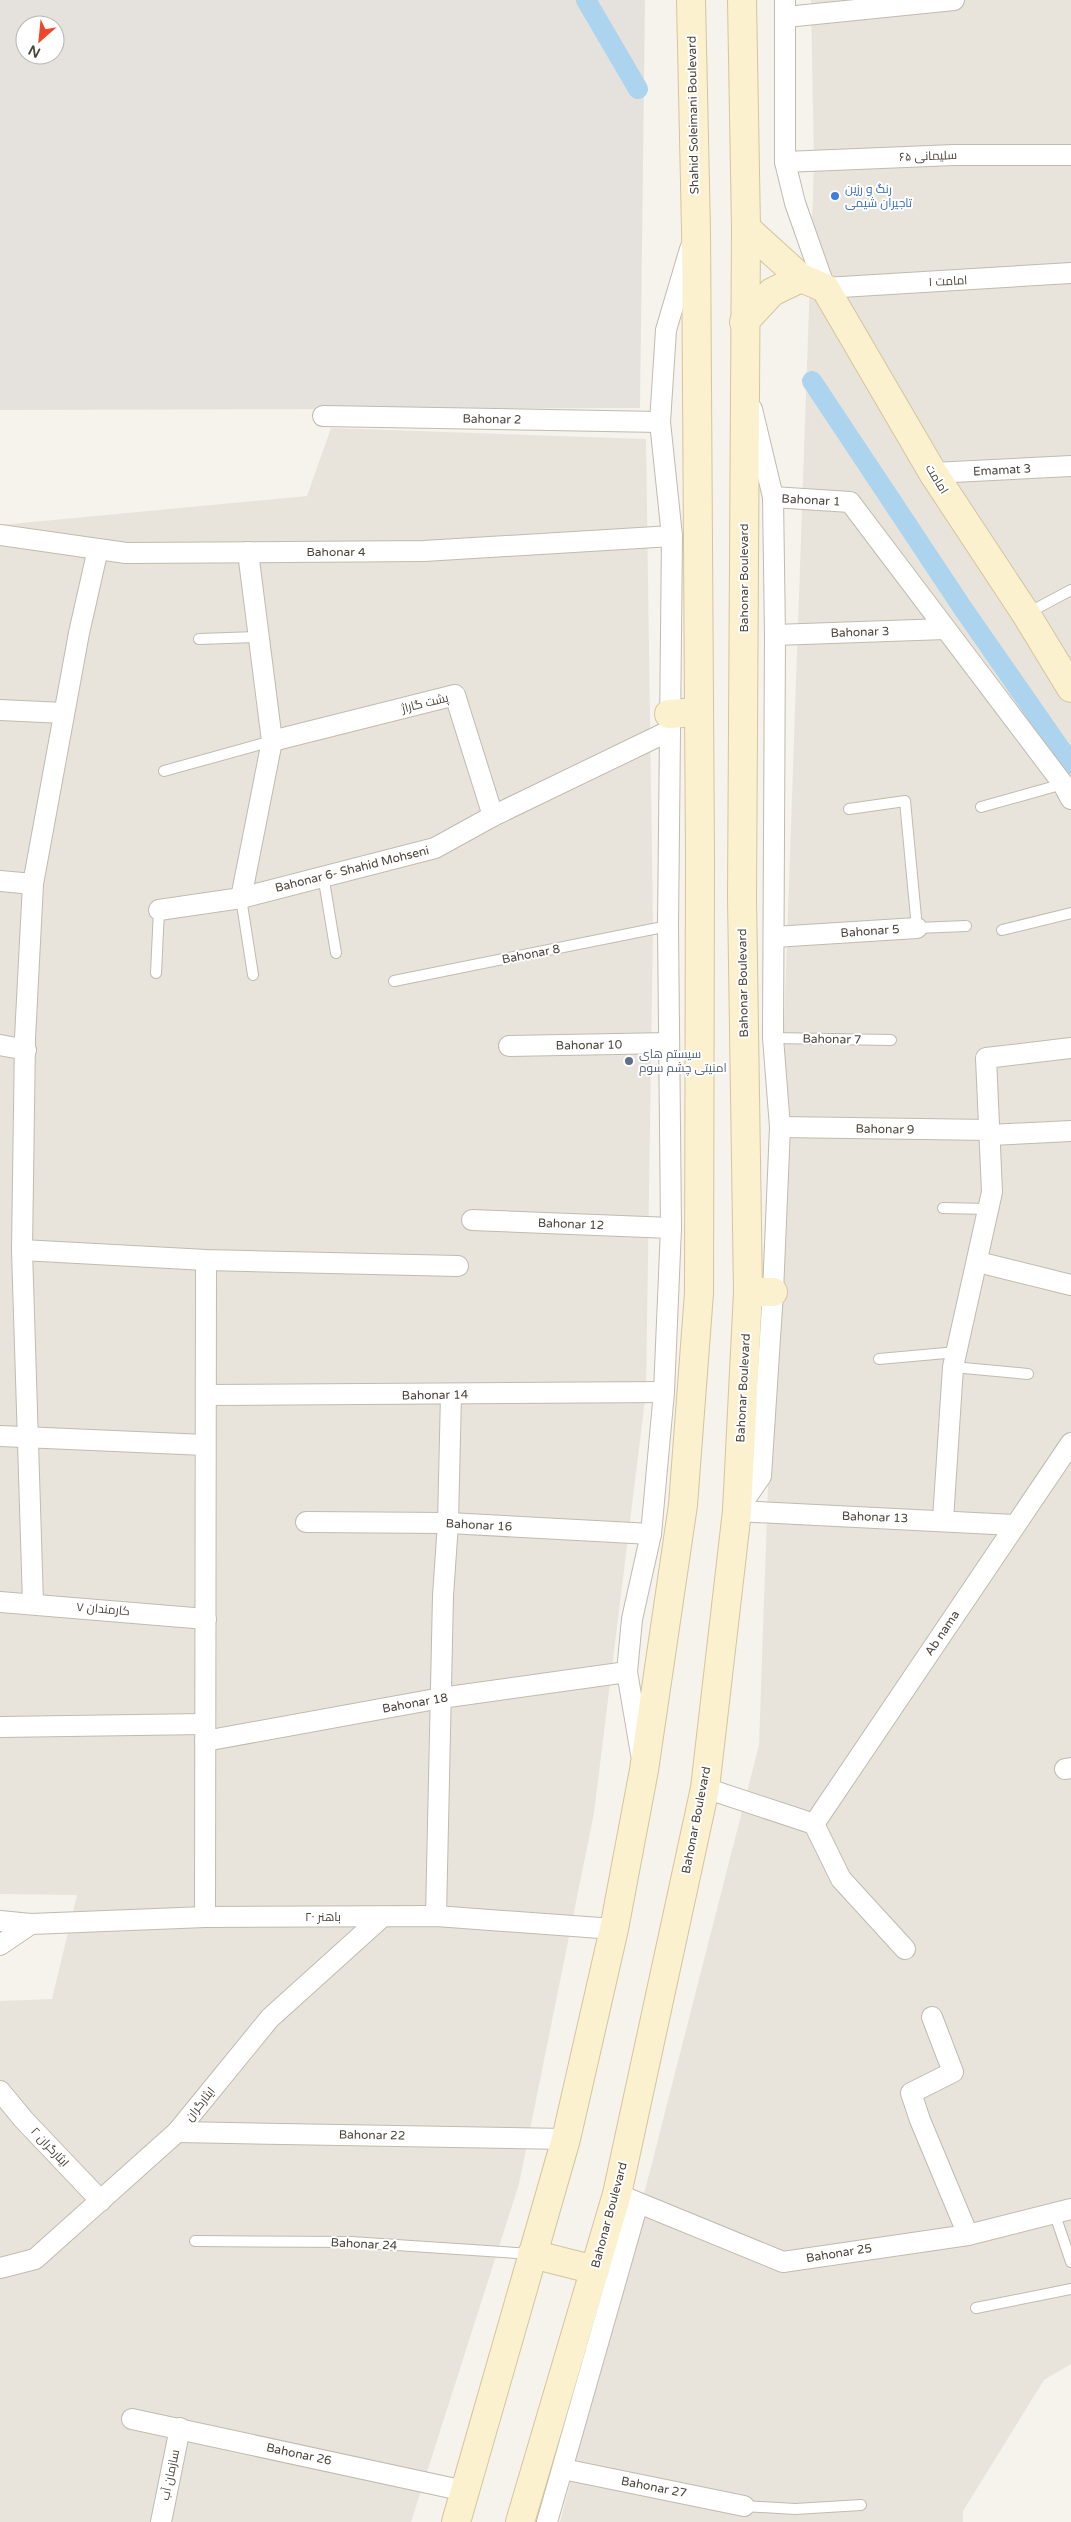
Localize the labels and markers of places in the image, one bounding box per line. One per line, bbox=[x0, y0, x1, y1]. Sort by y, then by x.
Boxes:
place label: رنگ و رزین تاجیران شیمی bbox=[845, 182, 913, 210]
marker: رنگ و رزین تاجیران شیمی bbox=[829, 190, 841, 202]
place label: سیستم های امنیتی چشم سوم bbox=[639, 1047, 727, 1077]
marker: سیستم های امنیتی چشم سوم bbox=[623, 1055, 635, 1067]

